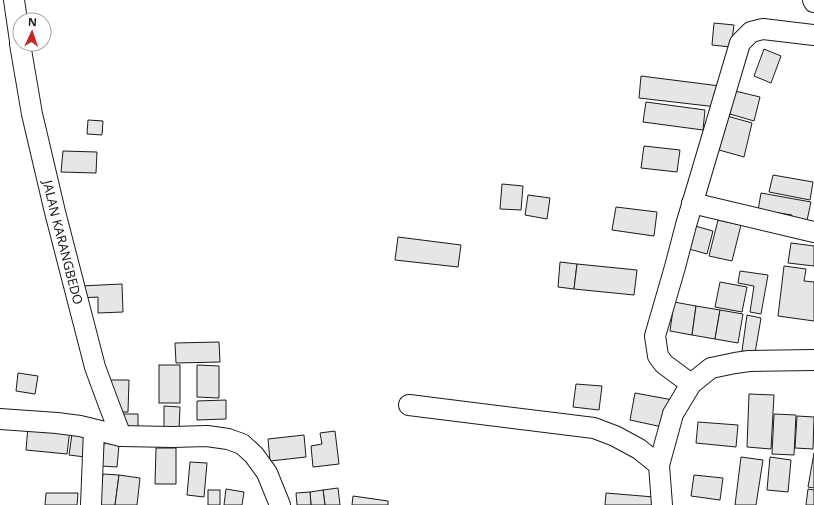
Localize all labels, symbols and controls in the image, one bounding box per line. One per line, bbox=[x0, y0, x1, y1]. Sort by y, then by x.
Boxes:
north arrow bbox=[12, 12, 52, 52]
text: N bbox=[28, 14, 37, 29]
street label: JALAN KARANGBEDO bbox=[38, 176, 88, 306]

